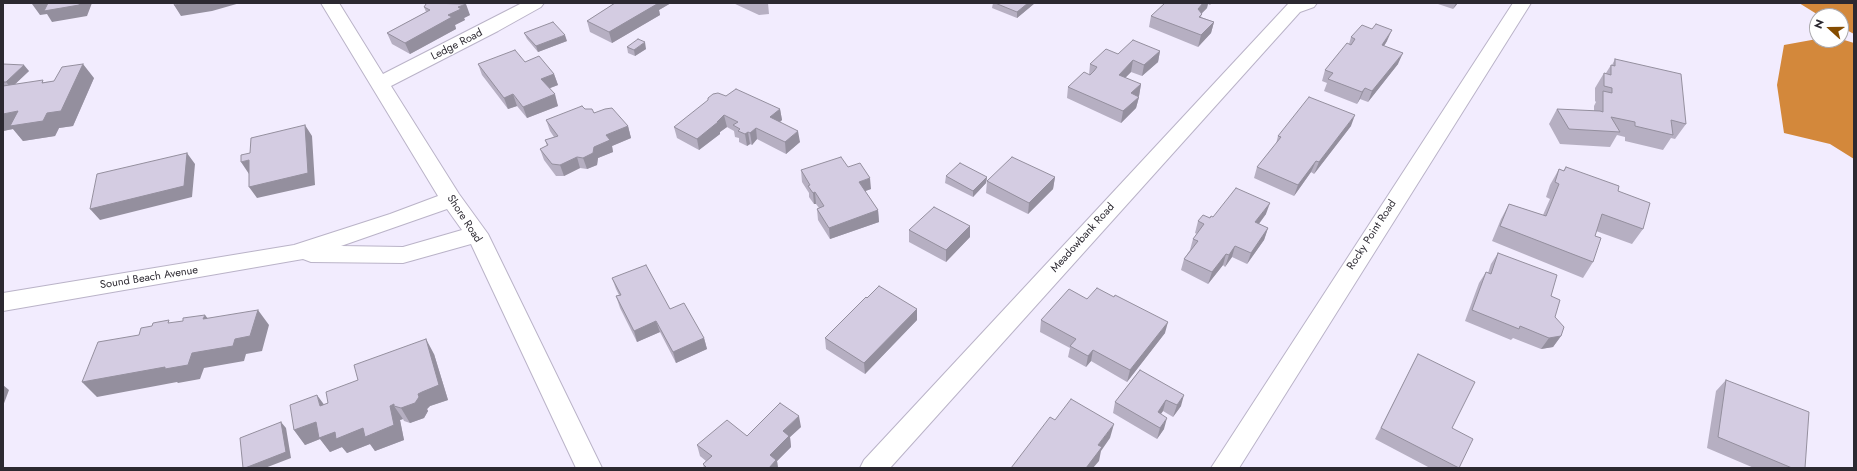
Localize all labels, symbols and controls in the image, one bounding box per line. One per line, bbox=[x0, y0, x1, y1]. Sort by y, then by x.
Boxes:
north arrow bbox=[1809, 8, 1849, 48]
text: N bbox=[1810, 17, 1828, 31]
street label: Ledge Road bbox=[429, 26, 485, 64]
street label: Shore Road bbox=[444, 193, 484, 245]
street label: Rocky Point Road bbox=[1345, 198, 1399, 272]
street label: Meadowbank Road bbox=[1048, 201, 1118, 275]
street label: Sound Beach Avenue bbox=[99, 264, 199, 292]

